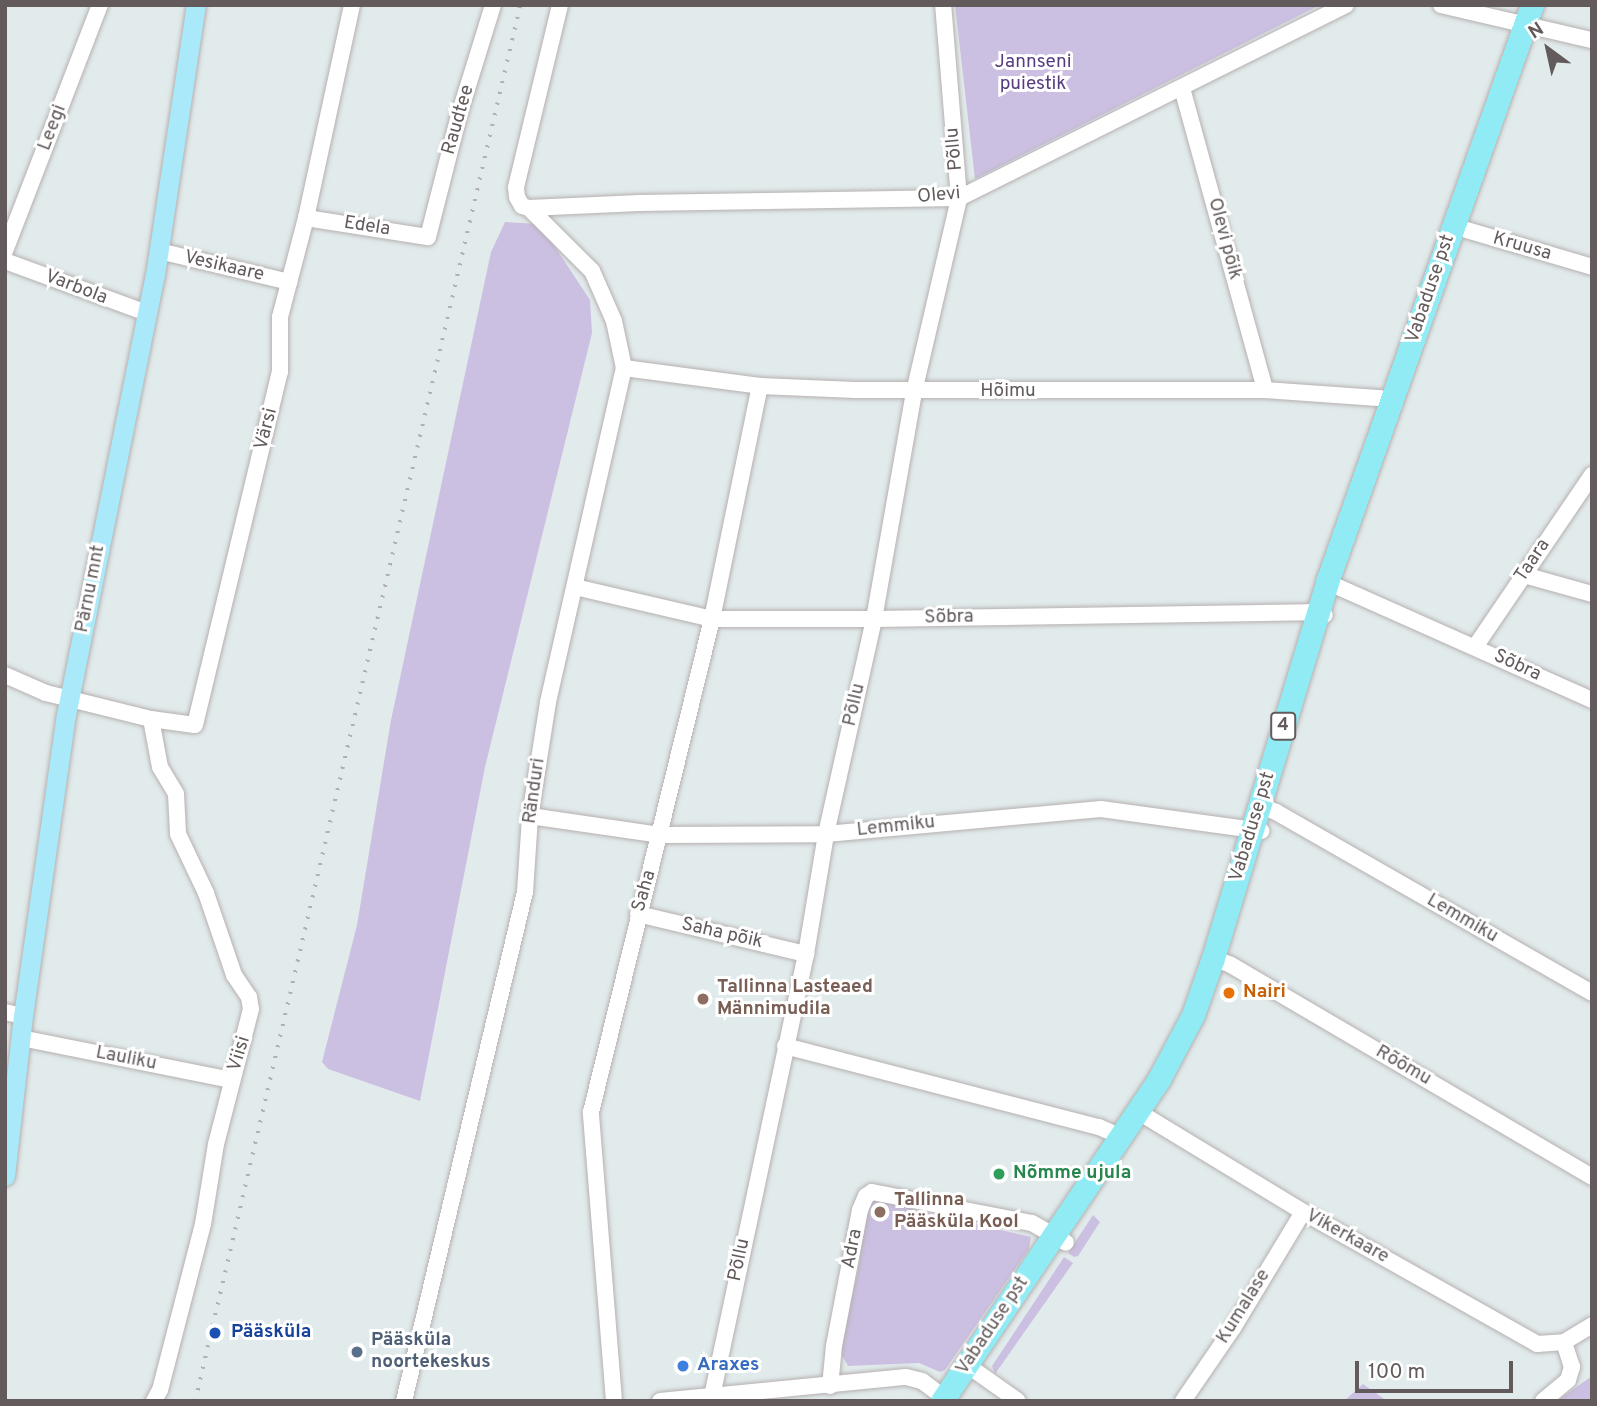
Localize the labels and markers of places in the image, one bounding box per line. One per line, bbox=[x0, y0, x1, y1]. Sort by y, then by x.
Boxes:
place label: Tallinna Lasteaed Männimudila bbox=[717, 977, 873, 1021]
place label: Nairi bbox=[1243, 982, 1286, 1004]
marker: Nairi bbox=[1221, 985, 1237, 1001]
marker: Tallinna Lasteaed Männimudila bbox=[695, 991, 711, 1007]
place label: Nõmme ujula bbox=[1013, 1163, 1131, 1185]
marker: Nõmme ujula bbox=[991, 1166, 1007, 1182]
place label: Tallinna Pääsküla Kool bbox=[894, 1190, 1019, 1234]
marker: Tallinna Pääsküla Kool bbox=[872, 1204, 888, 1220]
place label: Pääsküla bbox=[231, 1322, 311, 1344]
marker: Pääsküla bbox=[205, 1323, 225, 1343]
place label: Pääsküla noortekeskus bbox=[371, 1330, 491, 1374]
marker: Pääsküla noortekeskus bbox=[349, 1344, 365, 1360]
place label: Araxes bbox=[697, 1355, 759, 1377]
marker: Araxes bbox=[675, 1358, 691, 1374]

